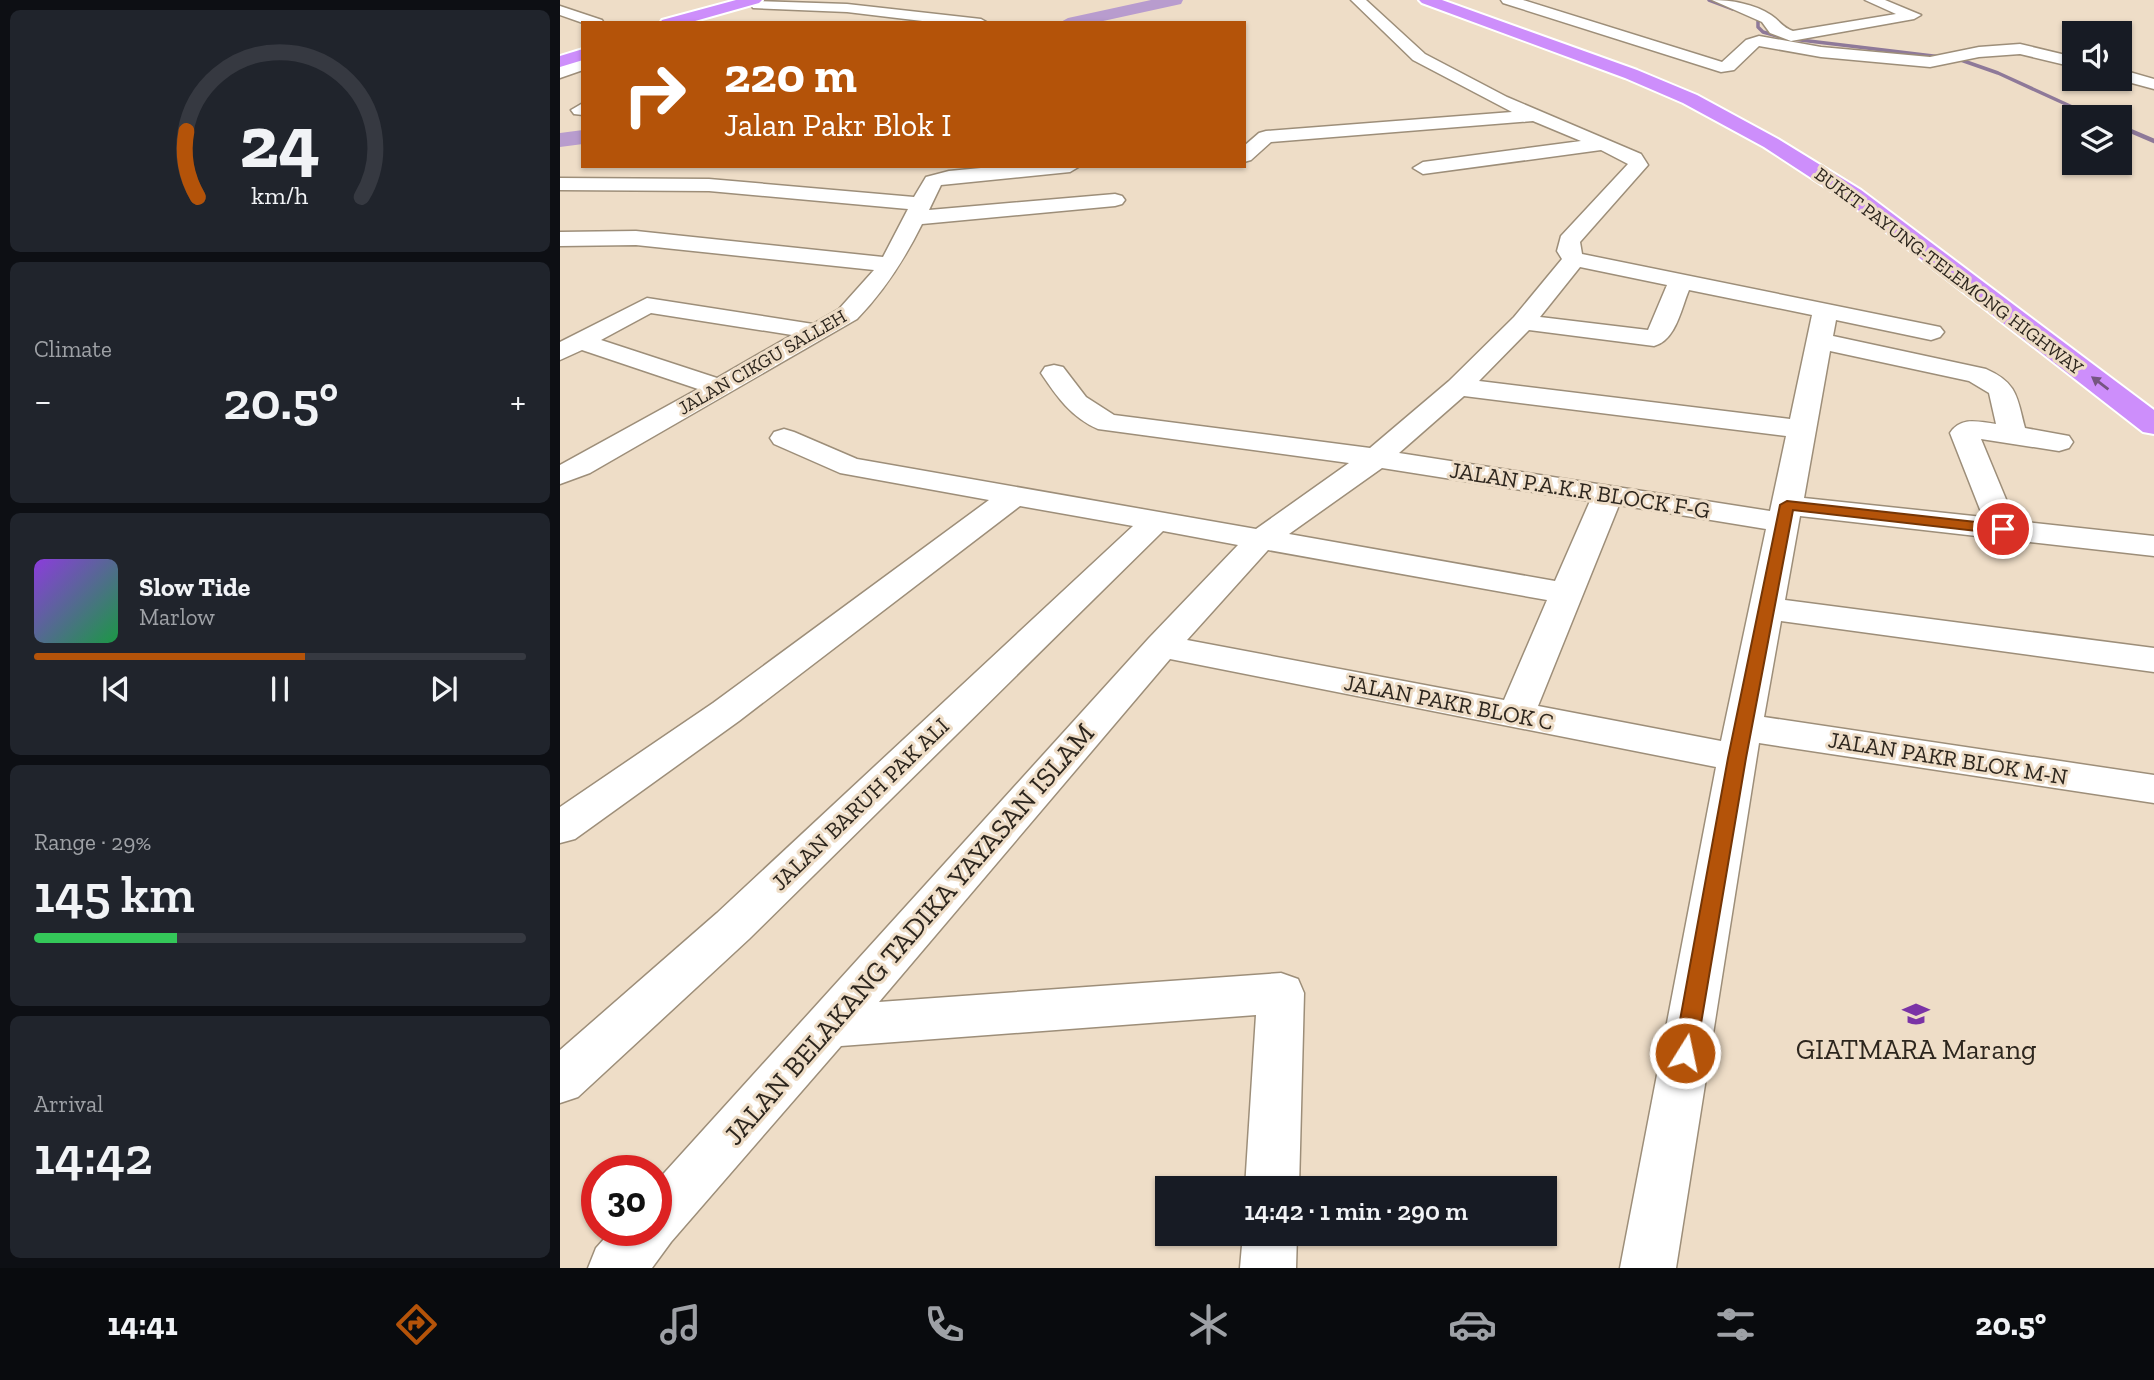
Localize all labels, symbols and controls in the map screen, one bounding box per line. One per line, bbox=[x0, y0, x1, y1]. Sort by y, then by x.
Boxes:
map controls bbox=[2062, 21, 2132, 175]
button: sound bbox=[2062, 21, 2132, 91]
text: 220 m bbox=[724, 46, 857, 105]
icon: right bbox=[609, 49, 700, 140]
text: 24 bbox=[240, 98, 320, 186]
button: layers bbox=[2062, 105, 2132, 175]
text: Jalan Pakr Blok I bbox=[724, 106, 952, 144]
street label: BUKIT PAYUNG-TELEMONG HIGHWAY bbox=[1810, 162, 2088, 380]
text: km/h bbox=[251, 180, 309, 210]
street label: JALAN CIKGU SALLEH bbox=[674, 304, 850, 420]
text: Climate bbox=[34, 335, 112, 363]
text: 20.5° bbox=[223, 370, 339, 432]
one-way arrow bbox=[2091, 376, 2109, 391]
text: − bbox=[34, 378, 52, 424]
text: + bbox=[510, 378, 526, 424]
street label: JALAN P.A.K.R BLOCK F-G bbox=[1448, 456, 1712, 524]
pin bbox=[1973, 499, 2033, 559]
icon: arrive bbox=[1984, 510, 2022, 548]
text: Slow Tide bbox=[139, 571, 250, 603]
text: Marlow bbox=[139, 603, 215, 631]
street label: JALAN PAKR BLOK C bbox=[1342, 668, 1556, 736]
icon: previous bbox=[97, 670, 135, 708]
icon: pause bbox=[261, 670, 299, 708]
icon: next bbox=[425, 670, 463, 708]
street label: JALAN BARUH PAK ALI bbox=[765, 712, 955, 896]
street label: JALAN BELAKANG TADIKA YAYASAN ISLAM bbox=[717, 717, 1101, 1151]
street label: JALAN PAKR BLOK M-N bbox=[1826, 725, 2070, 791]
text: Range · 29% bbox=[34, 828, 151, 856]
text: 145 km bbox=[34, 863, 194, 925]
school or university icon: GIATMARA Marang bbox=[1901, 999, 1931, 1029]
position arrow bbox=[1648, 1016, 1722, 1090]
place label: GIATMARA Marang bbox=[1796, 1033, 2036, 1066]
text: Arrival bbox=[34, 1090, 103, 1118]
text: 14:42 bbox=[34, 1125, 153, 1187]
speed limit sign: 30 bbox=[581, 1155, 672, 1246]
text: 14:42 · 1 min · 290 m bbox=[1244, 1195, 1468, 1227]
icon: directions bbox=[392, 1300, 441, 1349]
icon: music bbox=[656, 1300, 705, 1349]
icon: phone bbox=[920, 1300, 969, 1349]
icon: climate bbox=[1184, 1300, 1233, 1349]
icon: car bbox=[1448, 1300, 1497, 1349]
icon: filters bbox=[1711, 1300, 1760, 1349]
text: 14:41 bbox=[107, 1305, 178, 1343]
text: 20.5° bbox=[1975, 1305, 2046, 1343]

